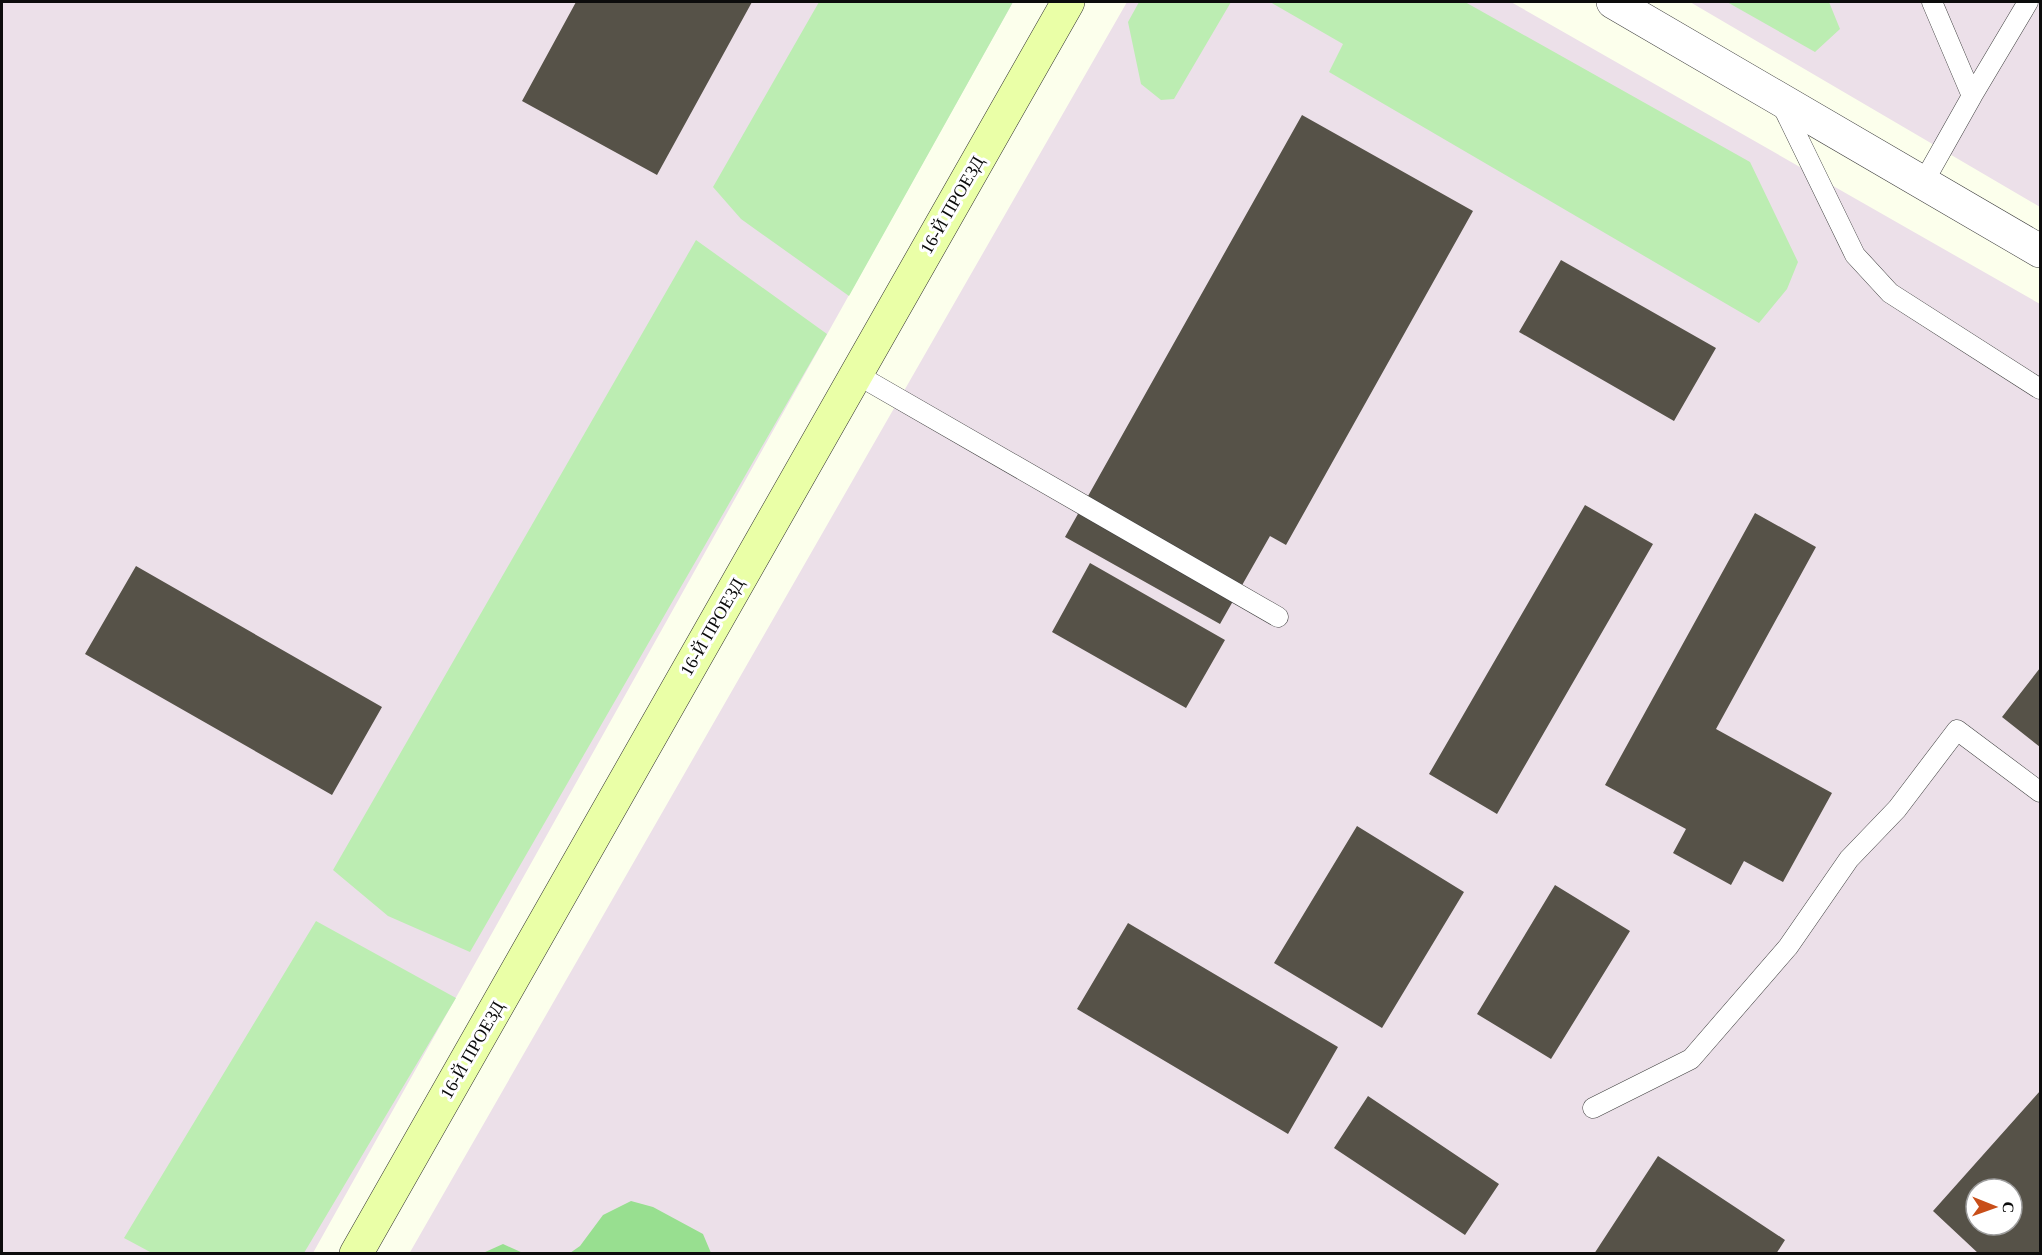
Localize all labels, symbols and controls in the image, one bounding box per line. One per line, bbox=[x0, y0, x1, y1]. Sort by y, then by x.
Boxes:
street label: 16-Й ПРОЕЗД bbox=[916, 153, 988, 257]
street label: 16-Й ПРОЕЗД bbox=[676, 575, 748, 679]
street label: 16-Й ПРОЕЗД bbox=[436, 998, 508, 1102]
north arrow bbox=[1964, 1177, 2024, 1237]
text: С bbox=[2000, 1201, 2017, 1213]

